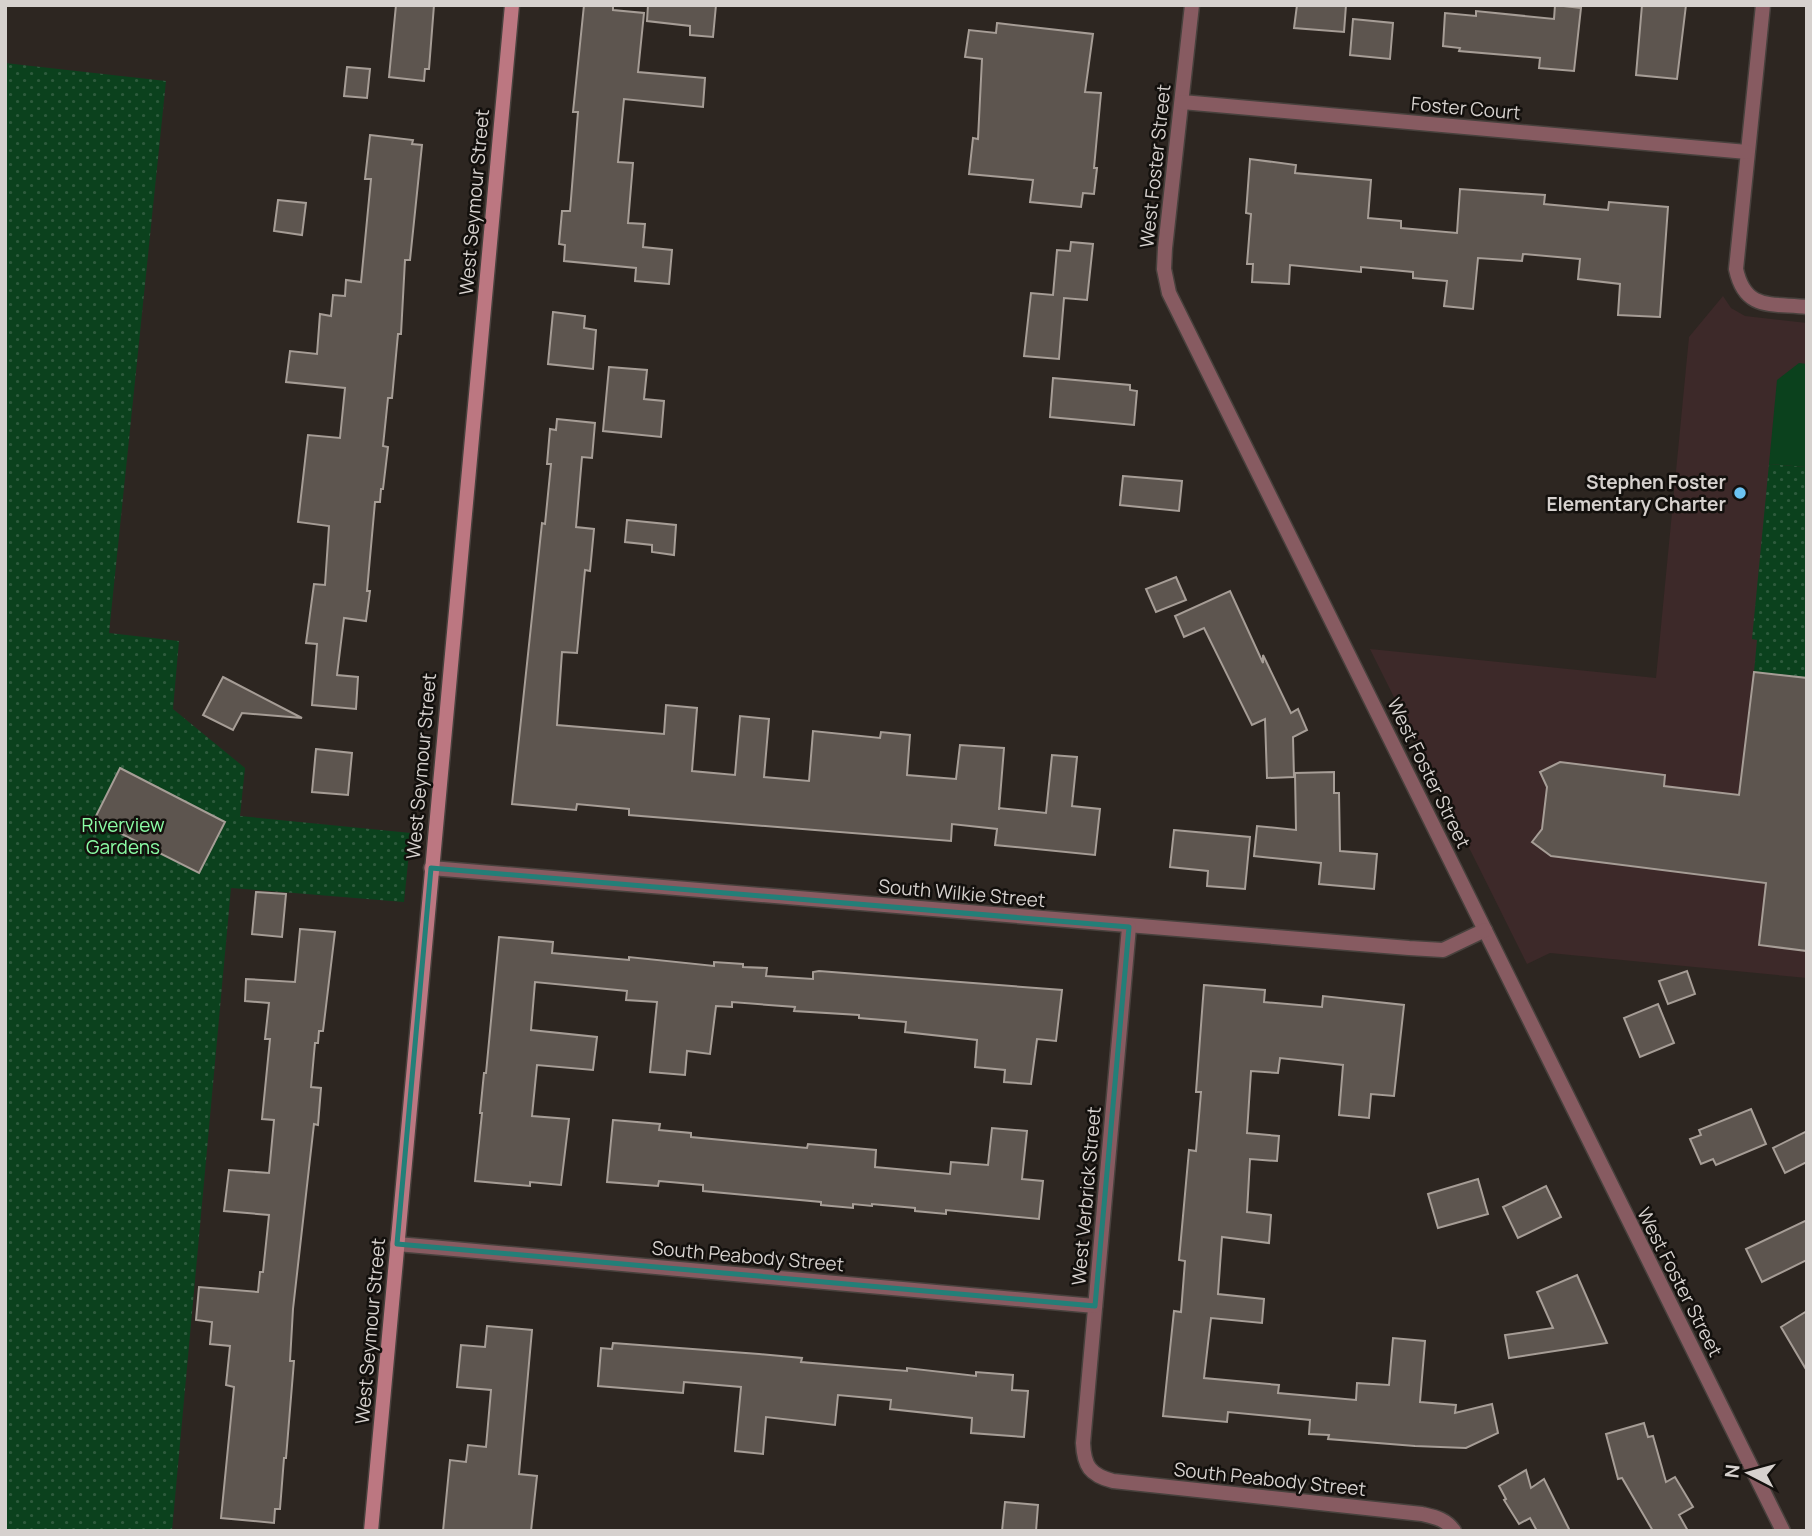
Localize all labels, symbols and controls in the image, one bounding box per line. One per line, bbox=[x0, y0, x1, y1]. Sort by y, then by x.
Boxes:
street label: West Foster Street bbox=[1133, 83, 1177, 249]
street label: Foster Court bbox=[1410, 90, 1522, 126]
street label: West Seymour Street bbox=[453, 108, 495, 296]
place label: Stephen Foster Elementary Charter bbox=[1546, 469, 1726, 517]
marker: Stephen Foster Elementary Charter bbox=[1732, 485, 1748, 501]
street label: West Seymour Street bbox=[400, 672, 442, 860]
street label: West Foster Street bbox=[1381, 693, 1477, 853]
park label: Riverview Gardens bbox=[81, 812, 165, 860]
street label: South Wilkie Street bbox=[877, 873, 1047, 913]
street label: West Verbrick Street bbox=[1065, 1105, 1107, 1287]
street label: West Foster Street bbox=[1631, 1203, 1729, 1361]
street label: South Peabody Street bbox=[651, 1235, 845, 1277]
street label: West Seymour Street bbox=[349, 1237, 391, 1425]
north arrow bbox=[1714, 1438, 1784, 1508]
street label: South Peabody Street bbox=[1173, 1456, 1367, 1502]
text: N bbox=[1718, 1463, 1746, 1479]

